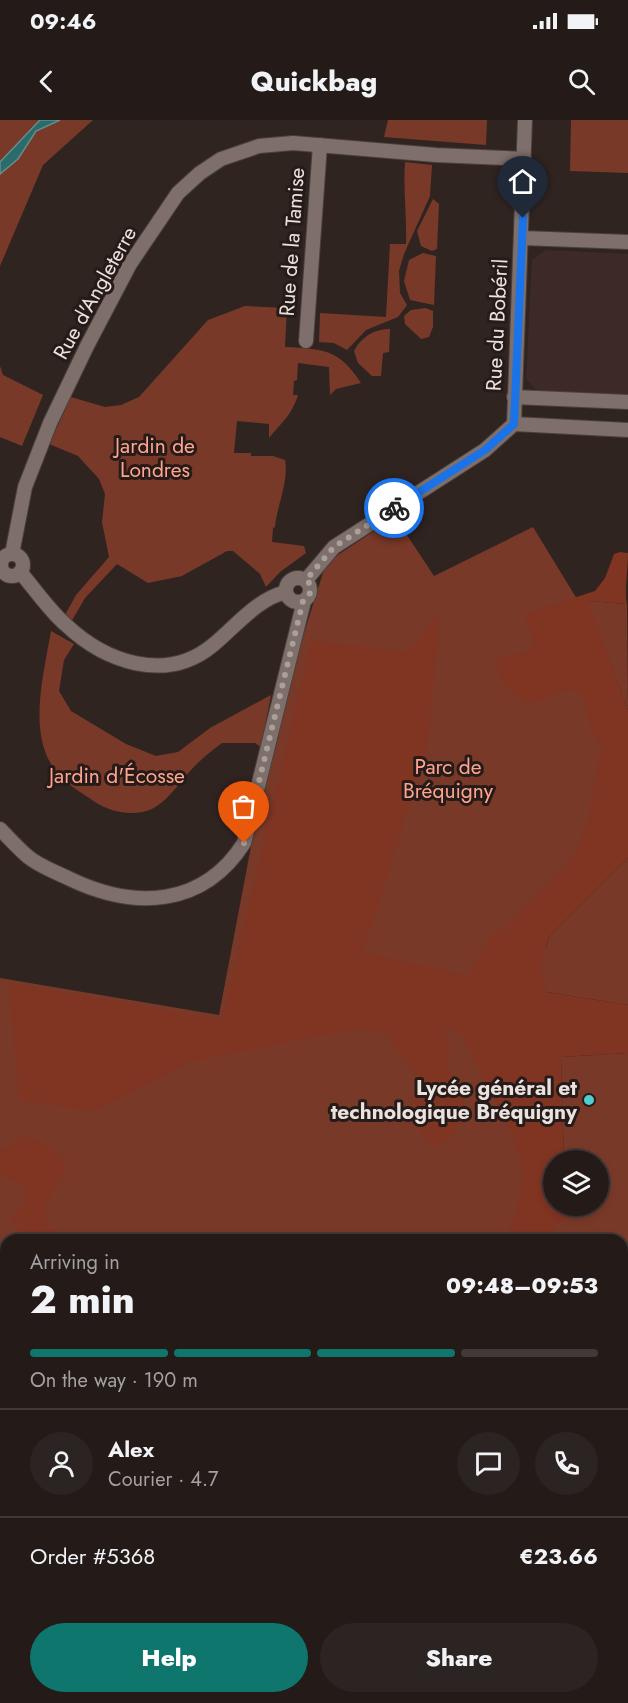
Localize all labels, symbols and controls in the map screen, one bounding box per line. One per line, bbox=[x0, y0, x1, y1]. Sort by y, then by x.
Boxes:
text: 09:46 bbox=[30, 5, 96, 37]
text: Quickbag bbox=[251, 62, 377, 101]
icon: back bbox=[30, 65, 63, 98]
icon: search bbox=[565, 65, 598, 98]
pin bbox=[497, 156, 548, 218]
icon: home bbox=[506, 165, 539, 198]
street label: Rue de la Tamise bbox=[272, 166, 312, 317]
street label: Rue d'Angleterre bbox=[46, 221, 144, 365]
street label: Rue du Bobéril bbox=[479, 258, 515, 392]
park label: Jardin de Londres bbox=[112, 431, 195, 485]
courier bbox=[364, 478, 424, 538]
icon: bike bbox=[378, 492, 411, 525]
park label: Parc de Bréquigny bbox=[403, 752, 494, 806]
park label: Jardin d'Écosse bbox=[46, 761, 185, 791]
pin bbox=[218, 781, 269, 843]
icon: bag bbox=[227, 790, 260, 823]
place label: Lycée général et technologique Bréquigny bbox=[331, 1073, 578, 1127]
marker: Lycée général et technologique Bréquigny bbox=[582, 1093, 596, 1107]
map controls bbox=[543, 1150, 609, 1216]
button: layers bbox=[543, 1150, 609, 1216]
text: Arriving in bbox=[30, 1248, 120, 1277]
text: 09:48–09:53 bbox=[446, 1269, 598, 1301]
text: 2 min bbox=[30, 1271, 135, 1328]
text: On the way · 190 m bbox=[30, 1366, 198, 1395]
button: person bbox=[30, 1432, 93, 1495]
button: chat bbox=[457, 1432, 520, 1495]
button: phone bbox=[535, 1432, 598, 1495]
text: Alex bbox=[108, 1433, 154, 1465]
text: Courier · 4.7 bbox=[108, 1465, 219, 1494]
text: Order #5368 bbox=[30, 1540, 155, 1572]
text: €23.66 bbox=[519, 1540, 598, 1572]
button: Help bbox=[30, 1623, 308, 1692]
button: Share bbox=[320, 1623, 598, 1692]

